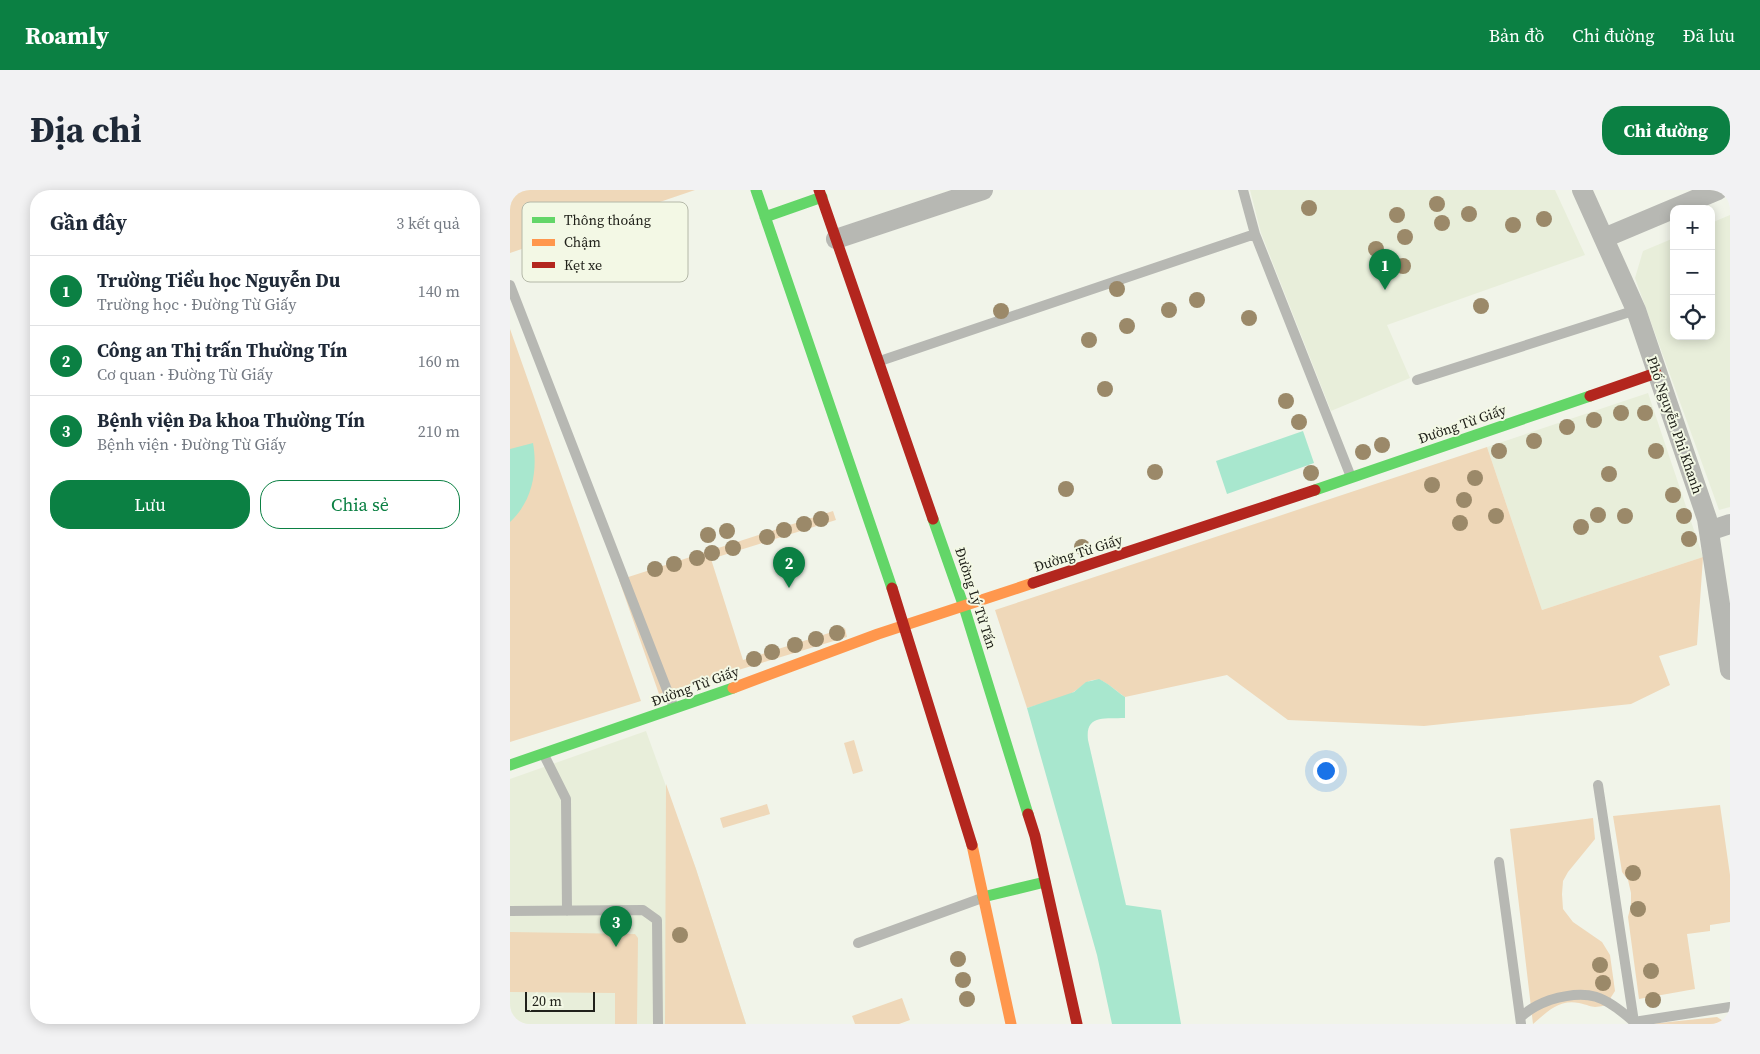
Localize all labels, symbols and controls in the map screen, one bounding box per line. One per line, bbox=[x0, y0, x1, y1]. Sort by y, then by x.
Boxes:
text: Roamly bbox=[25, 19, 109, 52]
text: Bản đồ bbox=[1489, 23, 1544, 48]
text: Chỉ đường bbox=[1572, 23, 1655, 48]
text: Đã lưu bbox=[1683, 23, 1735, 48]
text: Địa chỉ bbox=[30, 106, 142, 154]
button: Chỉ đường bbox=[1602, 106, 1730, 155]
legend bbox=[522, 202, 688, 282]
map controls bbox=[1670, 205, 1715, 340]
button: + bbox=[1670, 205, 1715, 250]
text: Gần đây bbox=[50, 208, 127, 237]
text: Thông thoáng bbox=[564, 210, 651, 230]
text: 3 kết quả bbox=[396, 212, 460, 234]
text: Chậm bbox=[564, 232, 601, 252]
pin: 1 bbox=[1369, 249, 1401, 290]
button: − bbox=[1670, 250, 1715, 295]
text: Kẹt xe bbox=[564, 255, 602, 275]
text: Trường Tiểu học Nguyễn Du bbox=[97, 267, 340, 293]
text: 1 bbox=[62, 280, 70, 302]
text: 140 m bbox=[418, 280, 460, 302]
text: Trường học · Đường Từ Giấy bbox=[97, 293, 296, 315]
button: locate bbox=[1670, 295, 1715, 340]
text: Công an Thị trấn Thường Tín bbox=[97, 337, 348, 363]
text: 2 bbox=[62, 350, 70, 372]
text: 160 m bbox=[418, 350, 460, 372]
street label: Phố Nguyễn Phi Khanh bbox=[1642, 354, 1708, 496]
text: Cơ quan · Đường Từ Giấy bbox=[97, 363, 273, 385]
street label: Đường Từ Giấy bbox=[1415, 399, 1510, 448]
text: Bệnh viện Đa khoa Thường Tín bbox=[97, 407, 365, 433]
text: 3 bbox=[62, 420, 70, 442]
text: 210 m bbox=[418, 420, 460, 442]
text: Bệnh viện · Đường Từ Giấy bbox=[97, 433, 286, 455]
button: Lưu bbox=[50, 480, 250, 529]
button: Chia sẻ bbox=[260, 480, 460, 529]
street label: Đường Từ Giấy bbox=[1031, 529, 1126, 577]
street label: Đường Lý Tử Tấn bbox=[950, 545, 1002, 652]
pin: 2 bbox=[773, 547, 805, 588]
street label: Đường Từ Giấy bbox=[648, 661, 742, 711]
your location bbox=[1313, 758, 1339, 784]
pin: 3 bbox=[600, 906, 632, 947]
scale bar bbox=[525, 989, 595, 1012]
text: 20 m bbox=[532, 991, 562, 1011]

